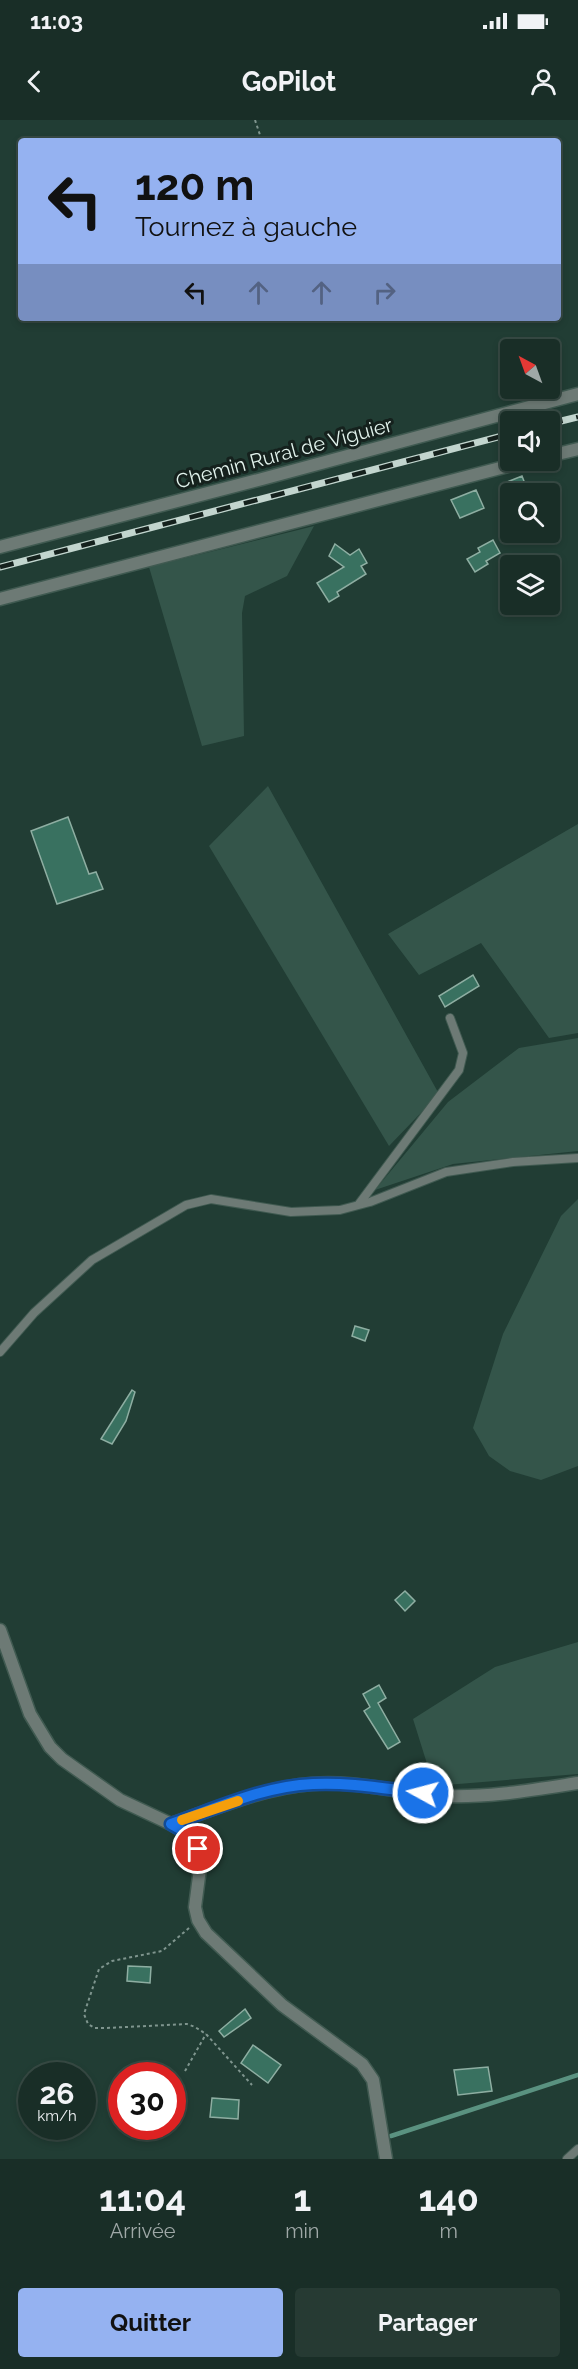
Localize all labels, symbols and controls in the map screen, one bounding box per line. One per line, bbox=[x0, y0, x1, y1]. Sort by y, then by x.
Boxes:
text: 11:03 bbox=[30, 8, 83, 34]
icon: back bbox=[18, 65, 51, 98]
icon: person bbox=[527, 65, 560, 98]
text: GoPilot bbox=[242, 66, 336, 97]
text: 120 m bbox=[135, 161, 254, 210]
icon: left bbox=[36, 162, 114, 240]
text: Tournez à gauche bbox=[135, 211, 357, 242]
icon: left bbox=[179, 276, 212, 309]
icon: ahead bbox=[242, 276, 275, 309]
icon: ahead bbox=[305, 276, 338, 309]
icon: right bbox=[368, 276, 401, 309]
north arrow bbox=[500, 339, 560, 399]
map controls bbox=[500, 339, 560, 615]
button: sound bbox=[500, 411, 560, 471]
street label: Chemin Rural de Viguier bbox=[173, 413, 395, 493]
button: search bbox=[500, 483, 560, 543]
button: layers bbox=[500, 555, 560, 615]
position arrow bbox=[391, 1761, 455, 1825]
pin bbox=[172, 1823, 223, 1874]
icon: arrive bbox=[181, 1832, 214, 1865]
speed limit sign: 30 bbox=[108, 2062, 186, 2140]
text: 26 bbox=[39, 2076, 75, 2111]
text: km/h bbox=[37, 2107, 77, 2125]
text: 11:04 bbox=[99, 2177, 186, 2219]
text: 1 bbox=[293, 2177, 311, 2219]
text: 140 bbox=[419, 2177, 479, 2219]
text: Arrivée bbox=[110, 2219, 175, 2243]
text: min bbox=[285, 2219, 320, 2243]
text: m bbox=[440, 2219, 458, 2243]
button: Quitter bbox=[18, 2288, 283, 2357]
button: Partager bbox=[295, 2288, 560, 2357]

